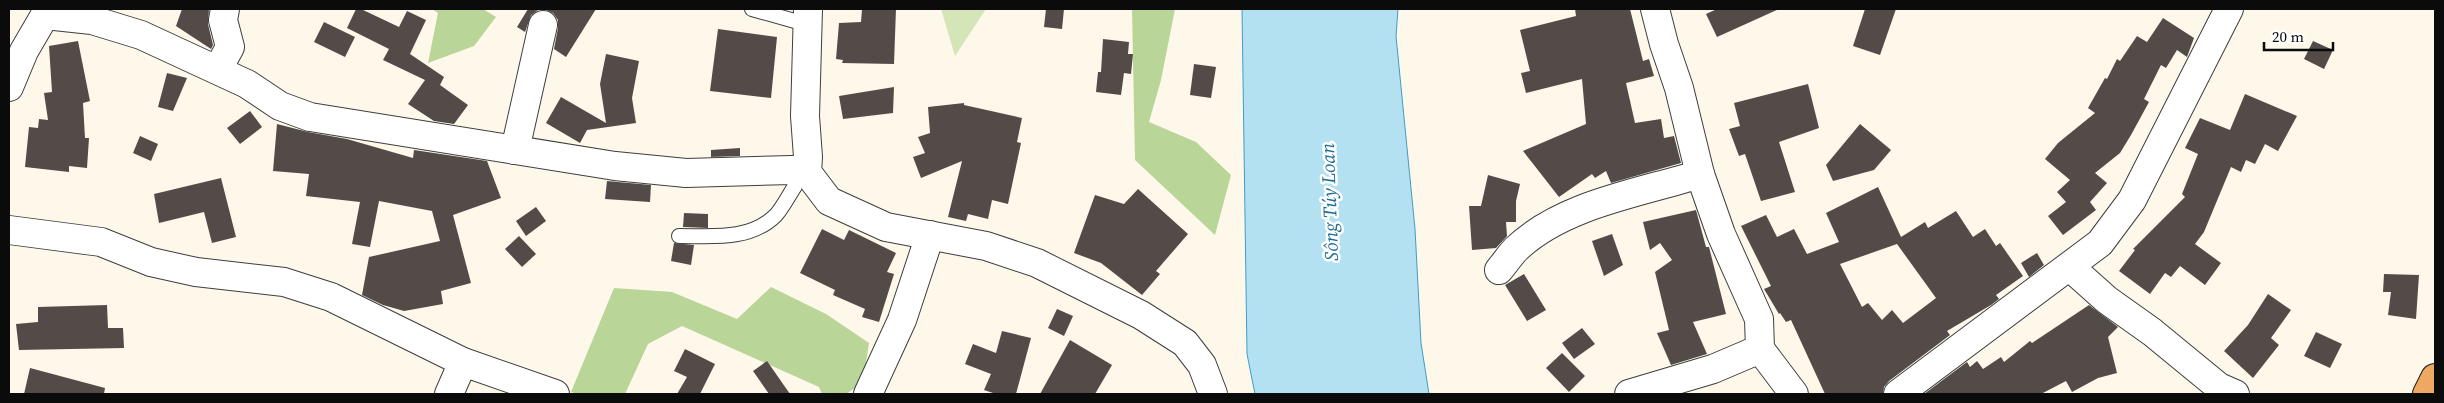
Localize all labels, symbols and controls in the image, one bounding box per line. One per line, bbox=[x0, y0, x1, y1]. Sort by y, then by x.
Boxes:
scale bar bbox=[2264, 20, 2333, 52]
text: 20 m bbox=[2272, 26, 2304, 47]
water label: Sông Túy Loan bbox=[1314, 142, 1344, 261]

